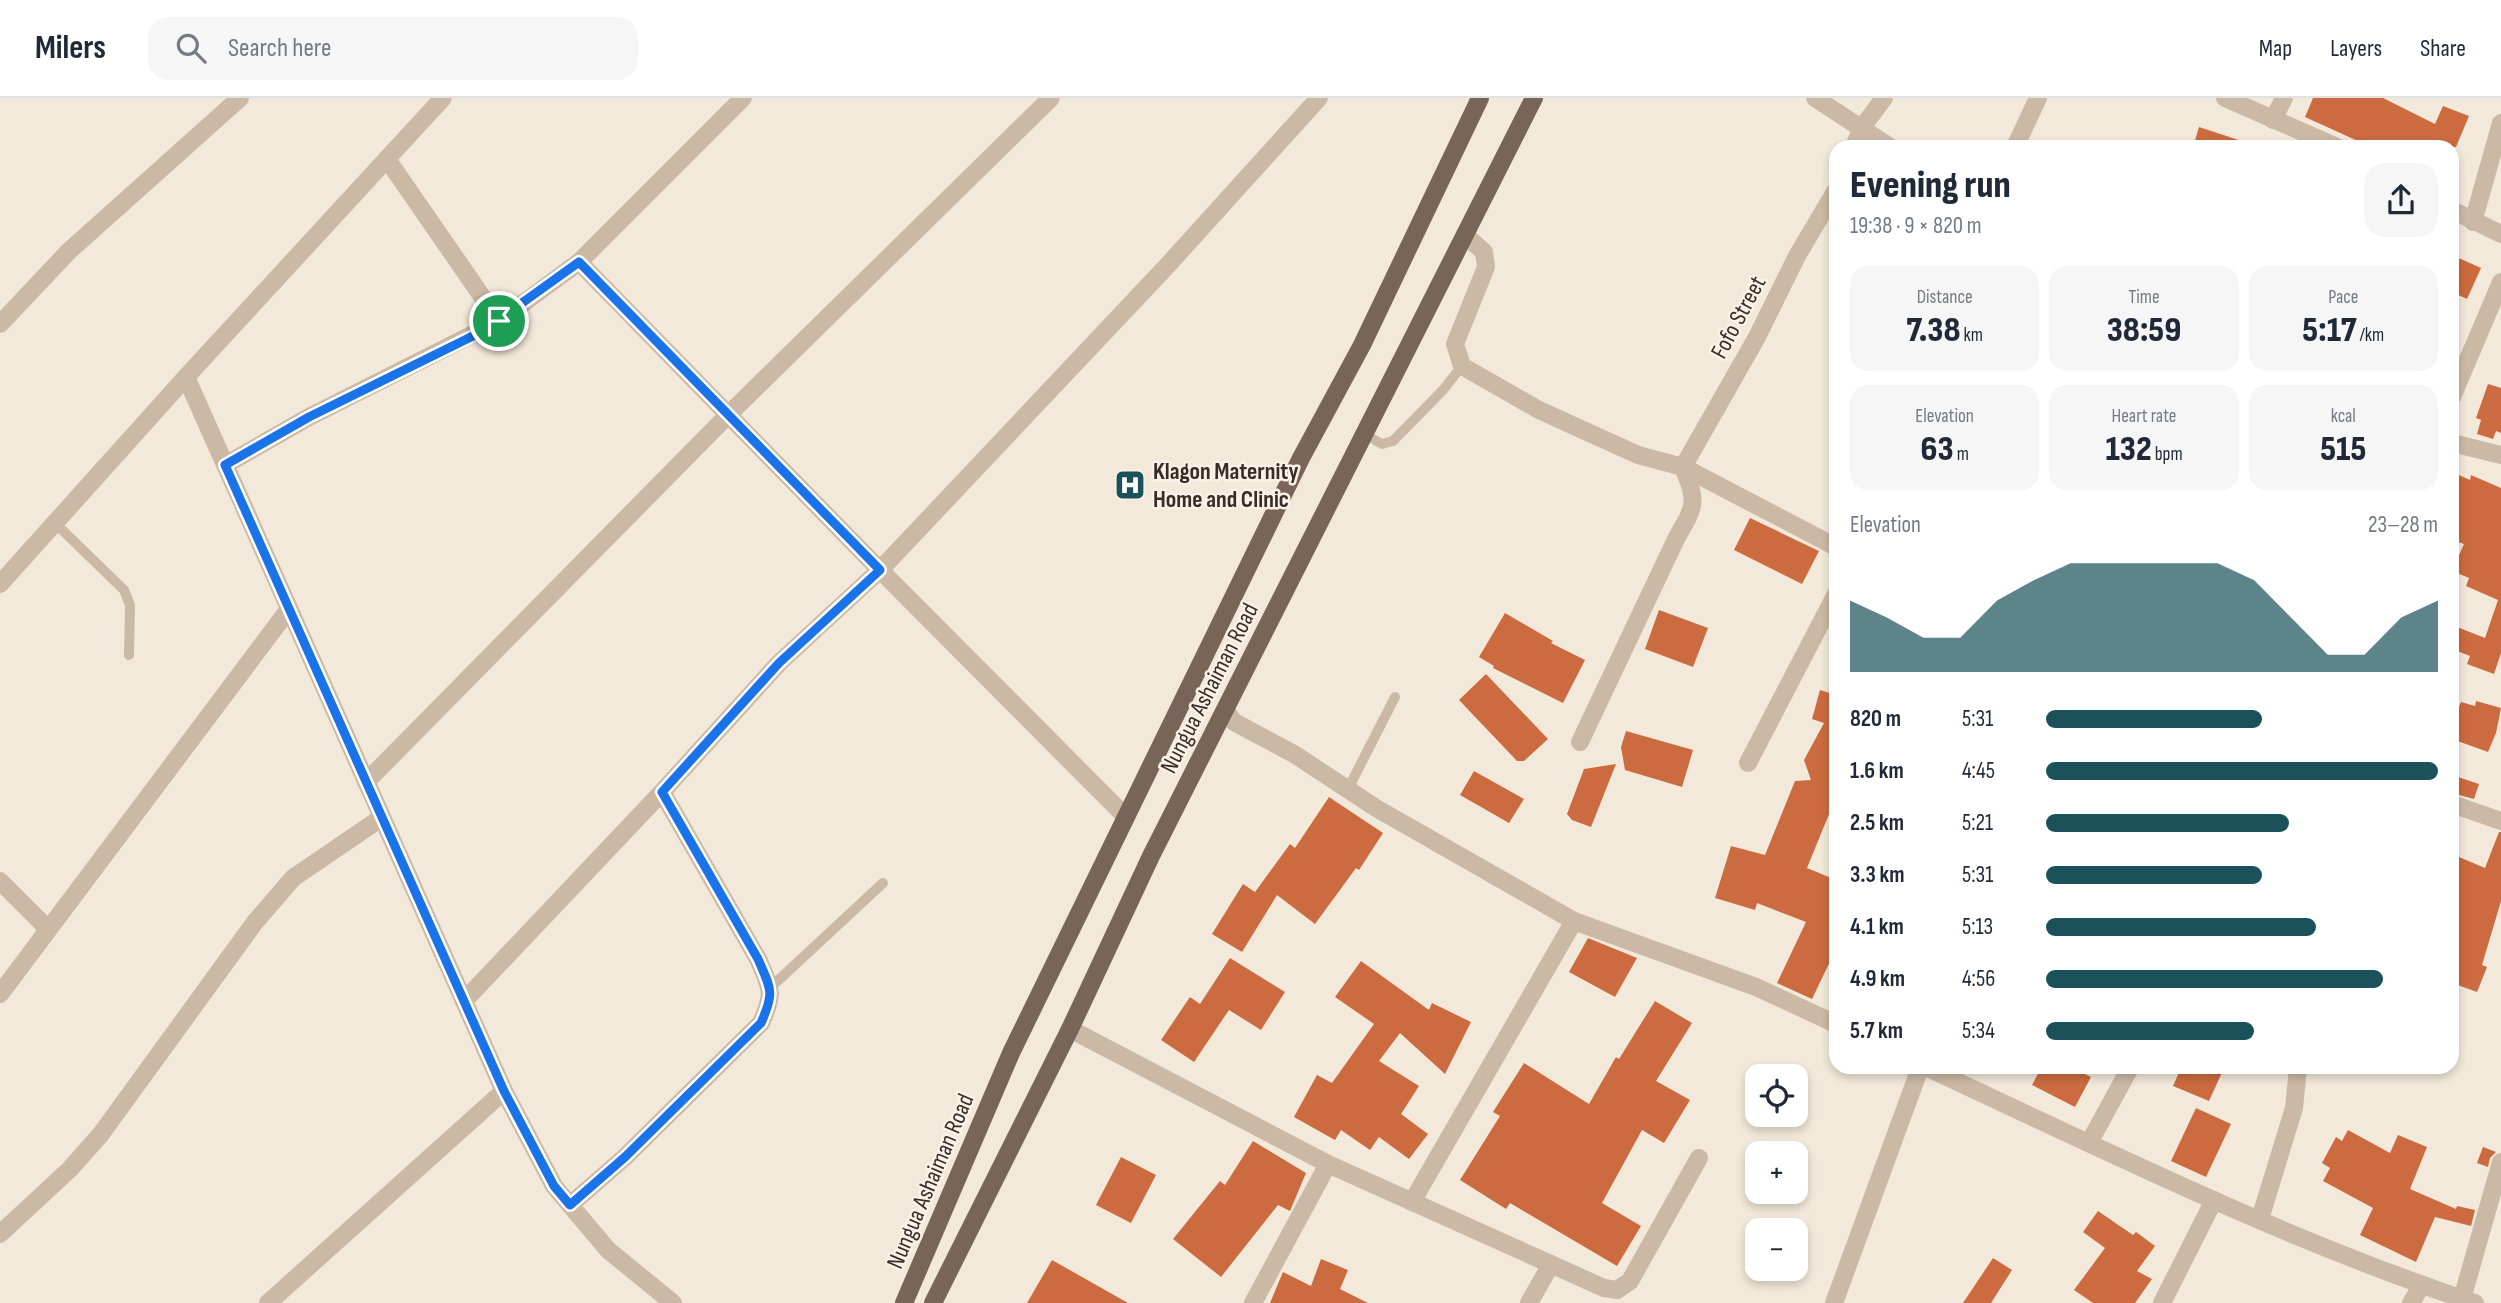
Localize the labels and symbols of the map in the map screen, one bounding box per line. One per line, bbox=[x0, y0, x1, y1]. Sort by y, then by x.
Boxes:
street label: Fofo Street bbox=[1705, 271, 1772, 364]
pin bbox=[469, 291, 529, 351]
place label: Klagon Maternity Home and Clinic bbox=[1153, 457, 1298, 514]
hospital icon: Klagon Maternity Home and Clinic bbox=[1113, 468, 1147, 502]
street label: Nungua Ashaiman Road bbox=[1154, 598, 1265, 778]
street label: Nungua Ashaiman Road bbox=[881, 1090, 980, 1273]

